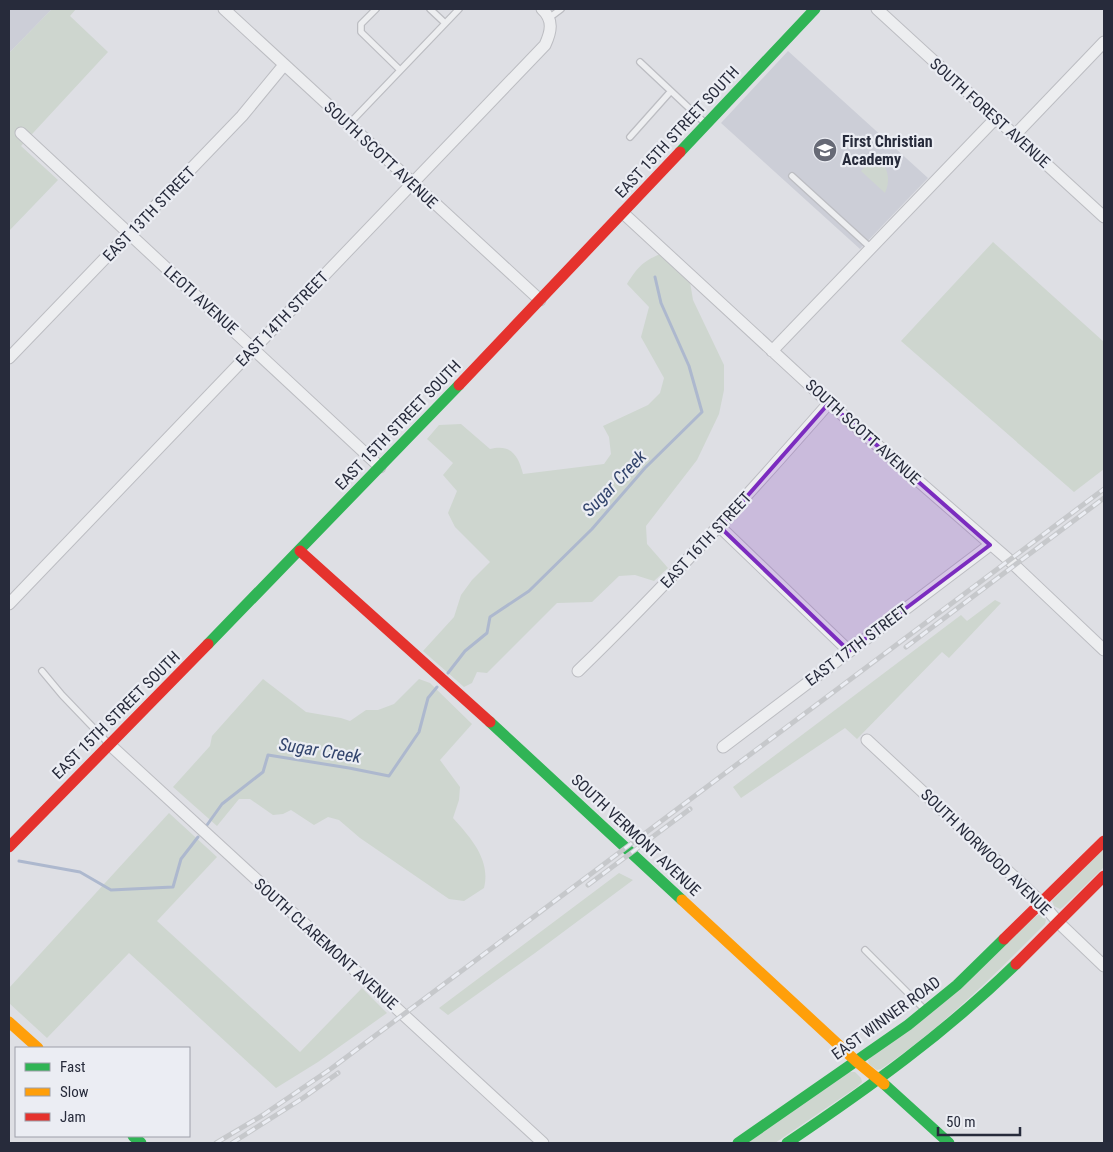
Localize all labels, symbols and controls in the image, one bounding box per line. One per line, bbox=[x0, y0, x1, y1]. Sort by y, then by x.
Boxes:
street label: SOUTH FOREST AVENUE bbox=[926, 54, 1054, 172]
street label: EAST 15TH STREET SOUTH bbox=[611, 62, 743, 202]
street label: SOUTH SCOTT AVENUE bbox=[320, 98, 442, 212]
place label: First Christian Academy bbox=[842, 132, 933, 169]
school or university icon: First Christian Academy bbox=[812, 137, 838, 163]
street label: EAST 13TH STREET bbox=[99, 163, 199, 265]
street label: LEOTI AVENUE bbox=[160, 262, 242, 338]
street label: EAST 14TH STREET bbox=[232, 268, 332, 370]
street label: EAST 15TH STREET SOUTH bbox=[331, 356, 465, 494]
street label: SOUTH SCOTT AVENUE bbox=[802, 375, 924, 489]
water label: Sugar Creek bbox=[578, 445, 651, 520]
street label: EAST 16TH STREET bbox=[657, 488, 755, 592]
street label: EAST 17TH STREET bbox=[802, 600, 912, 690]
street label: EAST 15TH STREET SOUTH bbox=[48, 647, 184, 783]
water label: Sugar Creek bbox=[277, 733, 364, 767]
street label: SOUTH VERMONT AVENUE bbox=[567, 770, 705, 900]
street label: SOUTH NORWOOD AVENUE bbox=[917, 785, 1055, 919]
street label: SOUTH CLAREMONT AVENUE bbox=[250, 874, 402, 1014]
street label: EAST WINNER ROAD bbox=[828, 972, 944, 1064]
legend bbox=[15, 1047, 190, 1137]
text: Fast bbox=[60, 1058, 85, 1076]
text: Slow bbox=[60, 1083, 89, 1101]
scale bar bbox=[938, 1104, 1020, 1136]
text: Jam bbox=[60, 1108, 86, 1126]
text: 50 m bbox=[946, 1113, 976, 1131]

